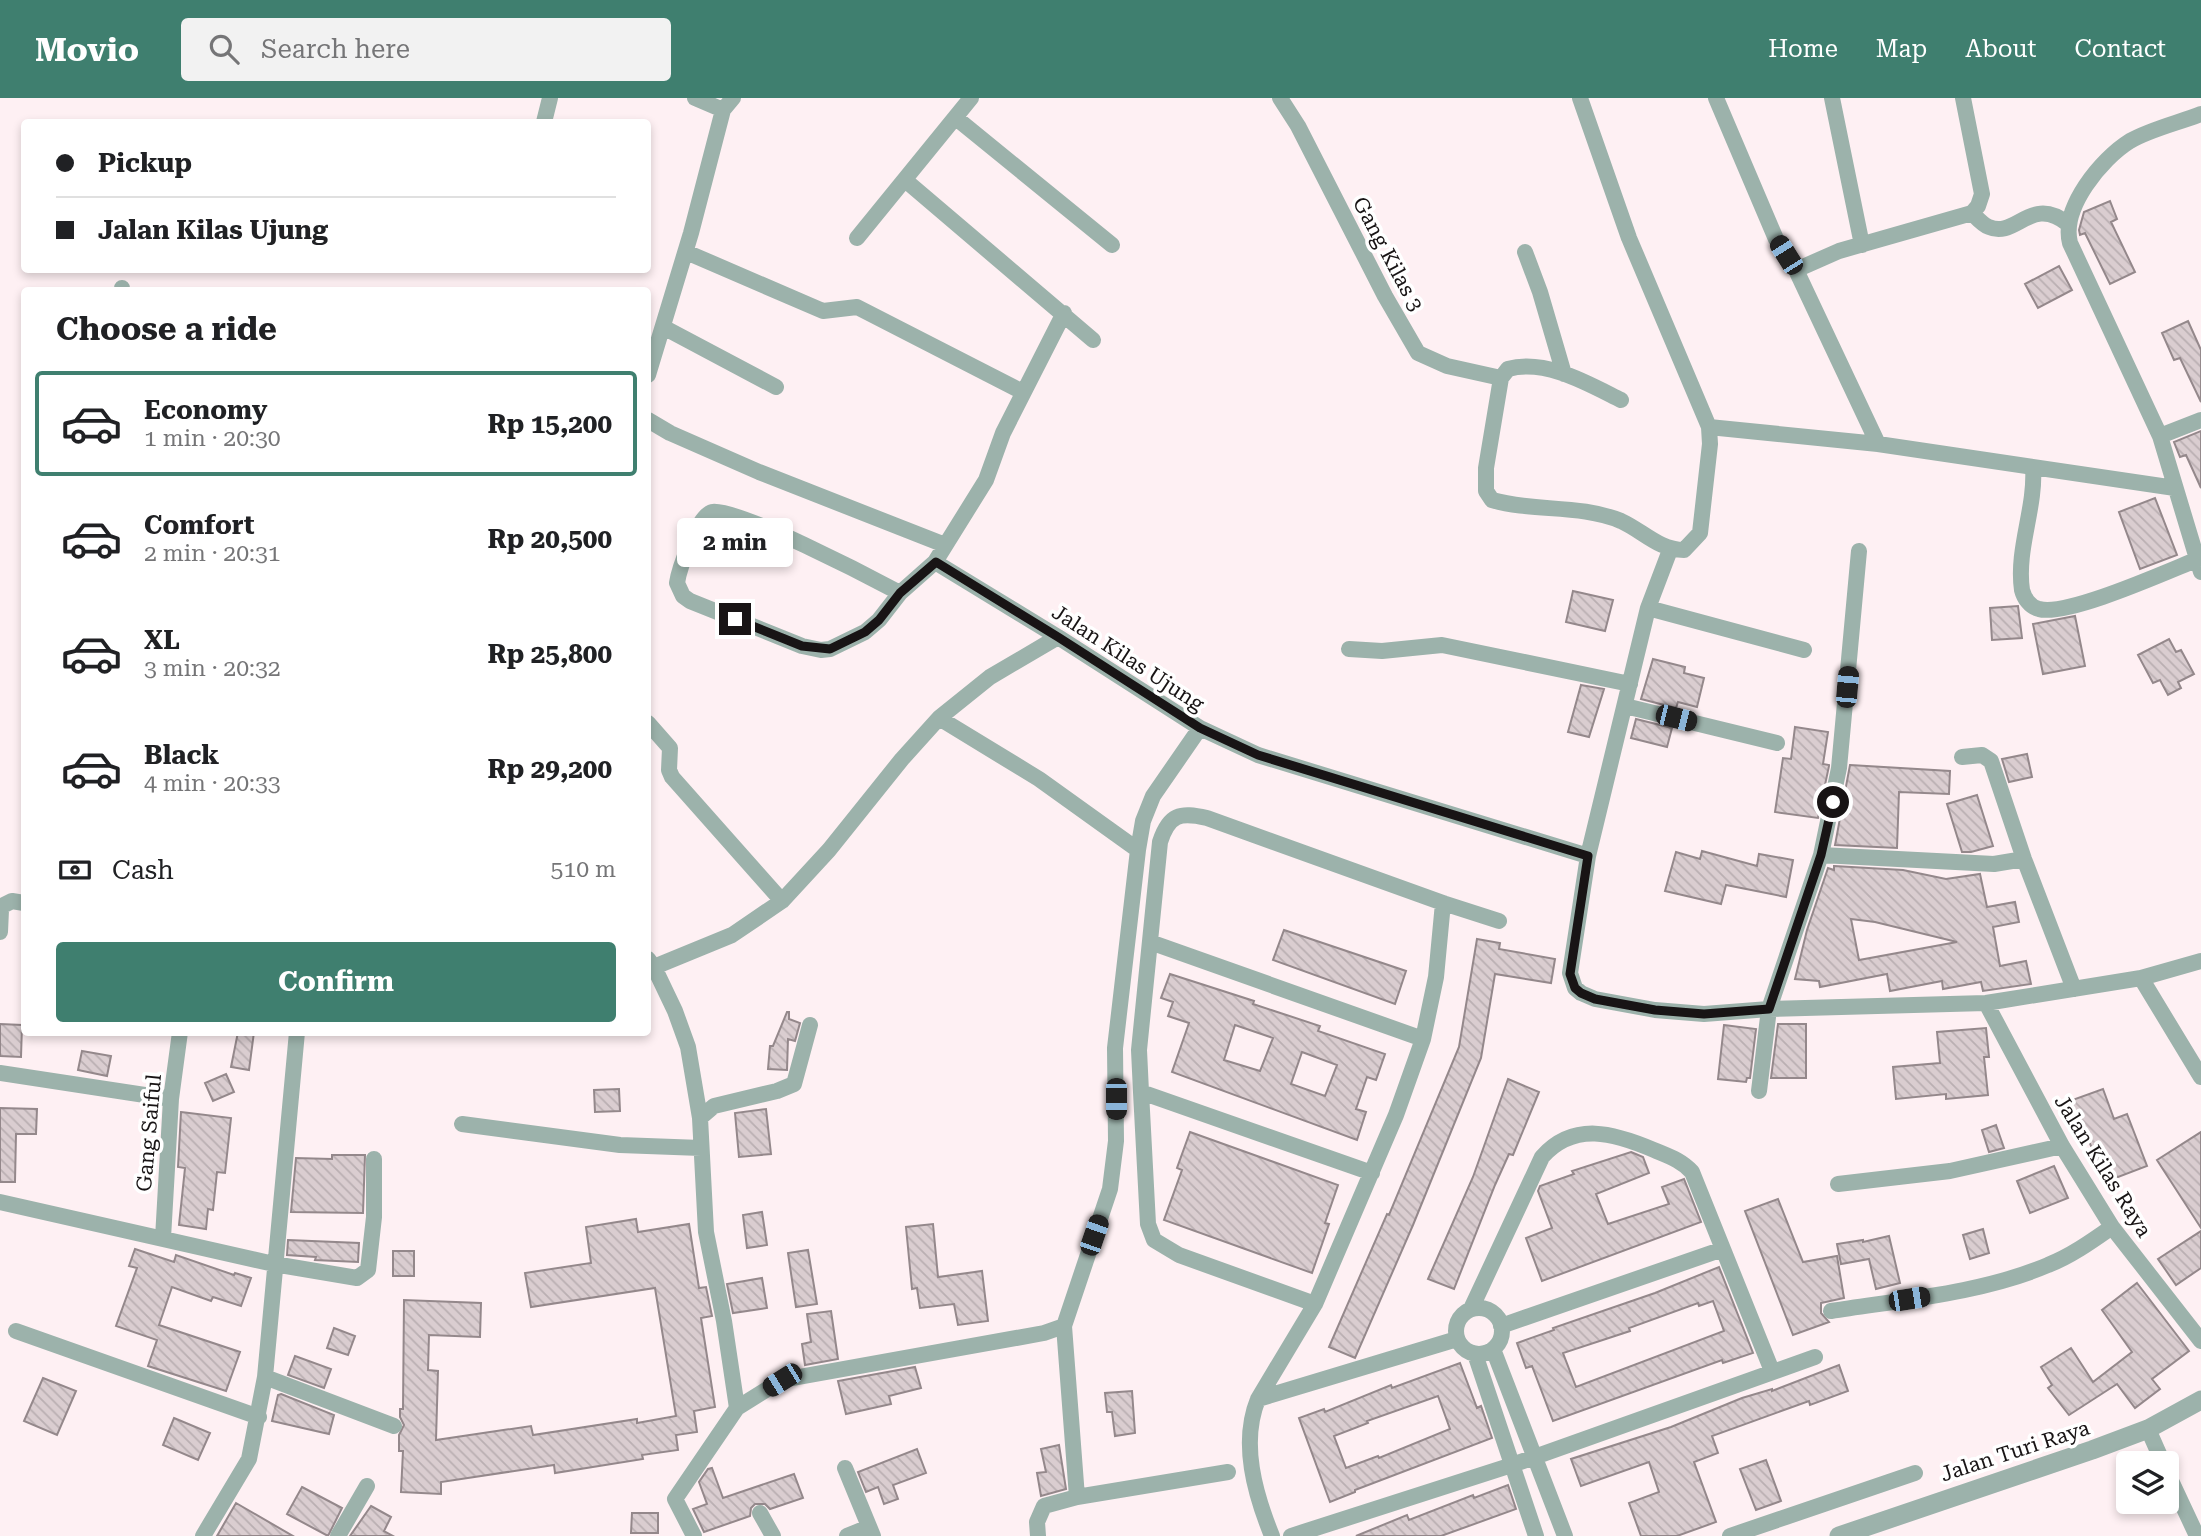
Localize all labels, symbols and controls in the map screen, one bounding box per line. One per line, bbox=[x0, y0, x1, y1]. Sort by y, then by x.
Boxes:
search box bbox=[181, 18, 671, 81]
text: Movio bbox=[35, 30, 139, 69]
icon: search bbox=[205, 30, 243, 68]
text: Search here bbox=[261, 34, 410, 64]
text: Home bbox=[1768, 35, 1838, 63]
text: Map bbox=[1876, 35, 1927, 63]
text: About bbox=[1965, 35, 2036, 63]
text: Contact bbox=[2074, 35, 2166, 63]
text: Pickup bbox=[98, 148, 192, 178]
street label: Gang Kilas 3 bbox=[1348, 193, 1428, 315]
text: Jalan Kilas Ujung bbox=[98, 215, 328, 245]
car bbox=[1766, 232, 1807, 278]
text: Choose a ride bbox=[56, 310, 277, 348]
icon: car bbox=[60, 392, 123, 455]
text: Economy bbox=[144, 395, 267, 425]
text: Rp 15,200 bbox=[487, 409, 612, 439]
text: 1 min · 20:30 bbox=[144, 425, 281, 452]
icon: car bbox=[60, 507, 123, 570]
text: Comfort bbox=[144, 510, 254, 540]
callout: 2 min bbox=[677, 518, 793, 566]
text: Rp 20,500 bbox=[487, 524, 612, 554]
text: 2 min bbox=[703, 529, 767, 556]
text: 2 min · 20:31 bbox=[144, 540, 281, 567]
street label: Jalan Kilas Ujung bbox=[1047, 600, 1209, 716]
route end bbox=[719, 603, 751, 635]
icon: car bbox=[60, 622, 123, 685]
text: XL bbox=[144, 625, 180, 655]
text: Rp 25,800 bbox=[487, 639, 612, 669]
text: 3 min · 20:32 bbox=[144, 655, 281, 682]
car bbox=[1835, 665, 1860, 709]
car bbox=[1654, 703, 1699, 733]
icon: car bbox=[60, 737, 123, 800]
text: Black bbox=[144, 740, 219, 770]
text: Rp 29,200 bbox=[487, 754, 612, 784]
text: 4 min · 20:33 bbox=[144, 770, 281, 797]
route start bbox=[1817, 786, 1849, 818]
icon: cash bbox=[56, 851, 94, 889]
text: Cash bbox=[112, 855, 174, 885]
text: 510 m bbox=[551, 856, 616, 883]
button: Confirm bbox=[56, 942, 616, 1022]
street label: Gang Saiful bbox=[132, 1073, 166, 1193]
car bbox=[1106, 1078, 1127, 1120]
street label: Jalan Kilas Raya bbox=[2050, 1090, 2157, 1242]
car bbox=[1078, 1212, 1111, 1258]
car bbox=[1887, 1285, 1932, 1313]
car bbox=[759, 1360, 806, 1400]
street label: Jalan Turi Raya bbox=[1937, 1415, 2093, 1486]
map controls bbox=[2116, 1451, 2179, 1514]
button: layers bbox=[2116, 1451, 2179, 1514]

